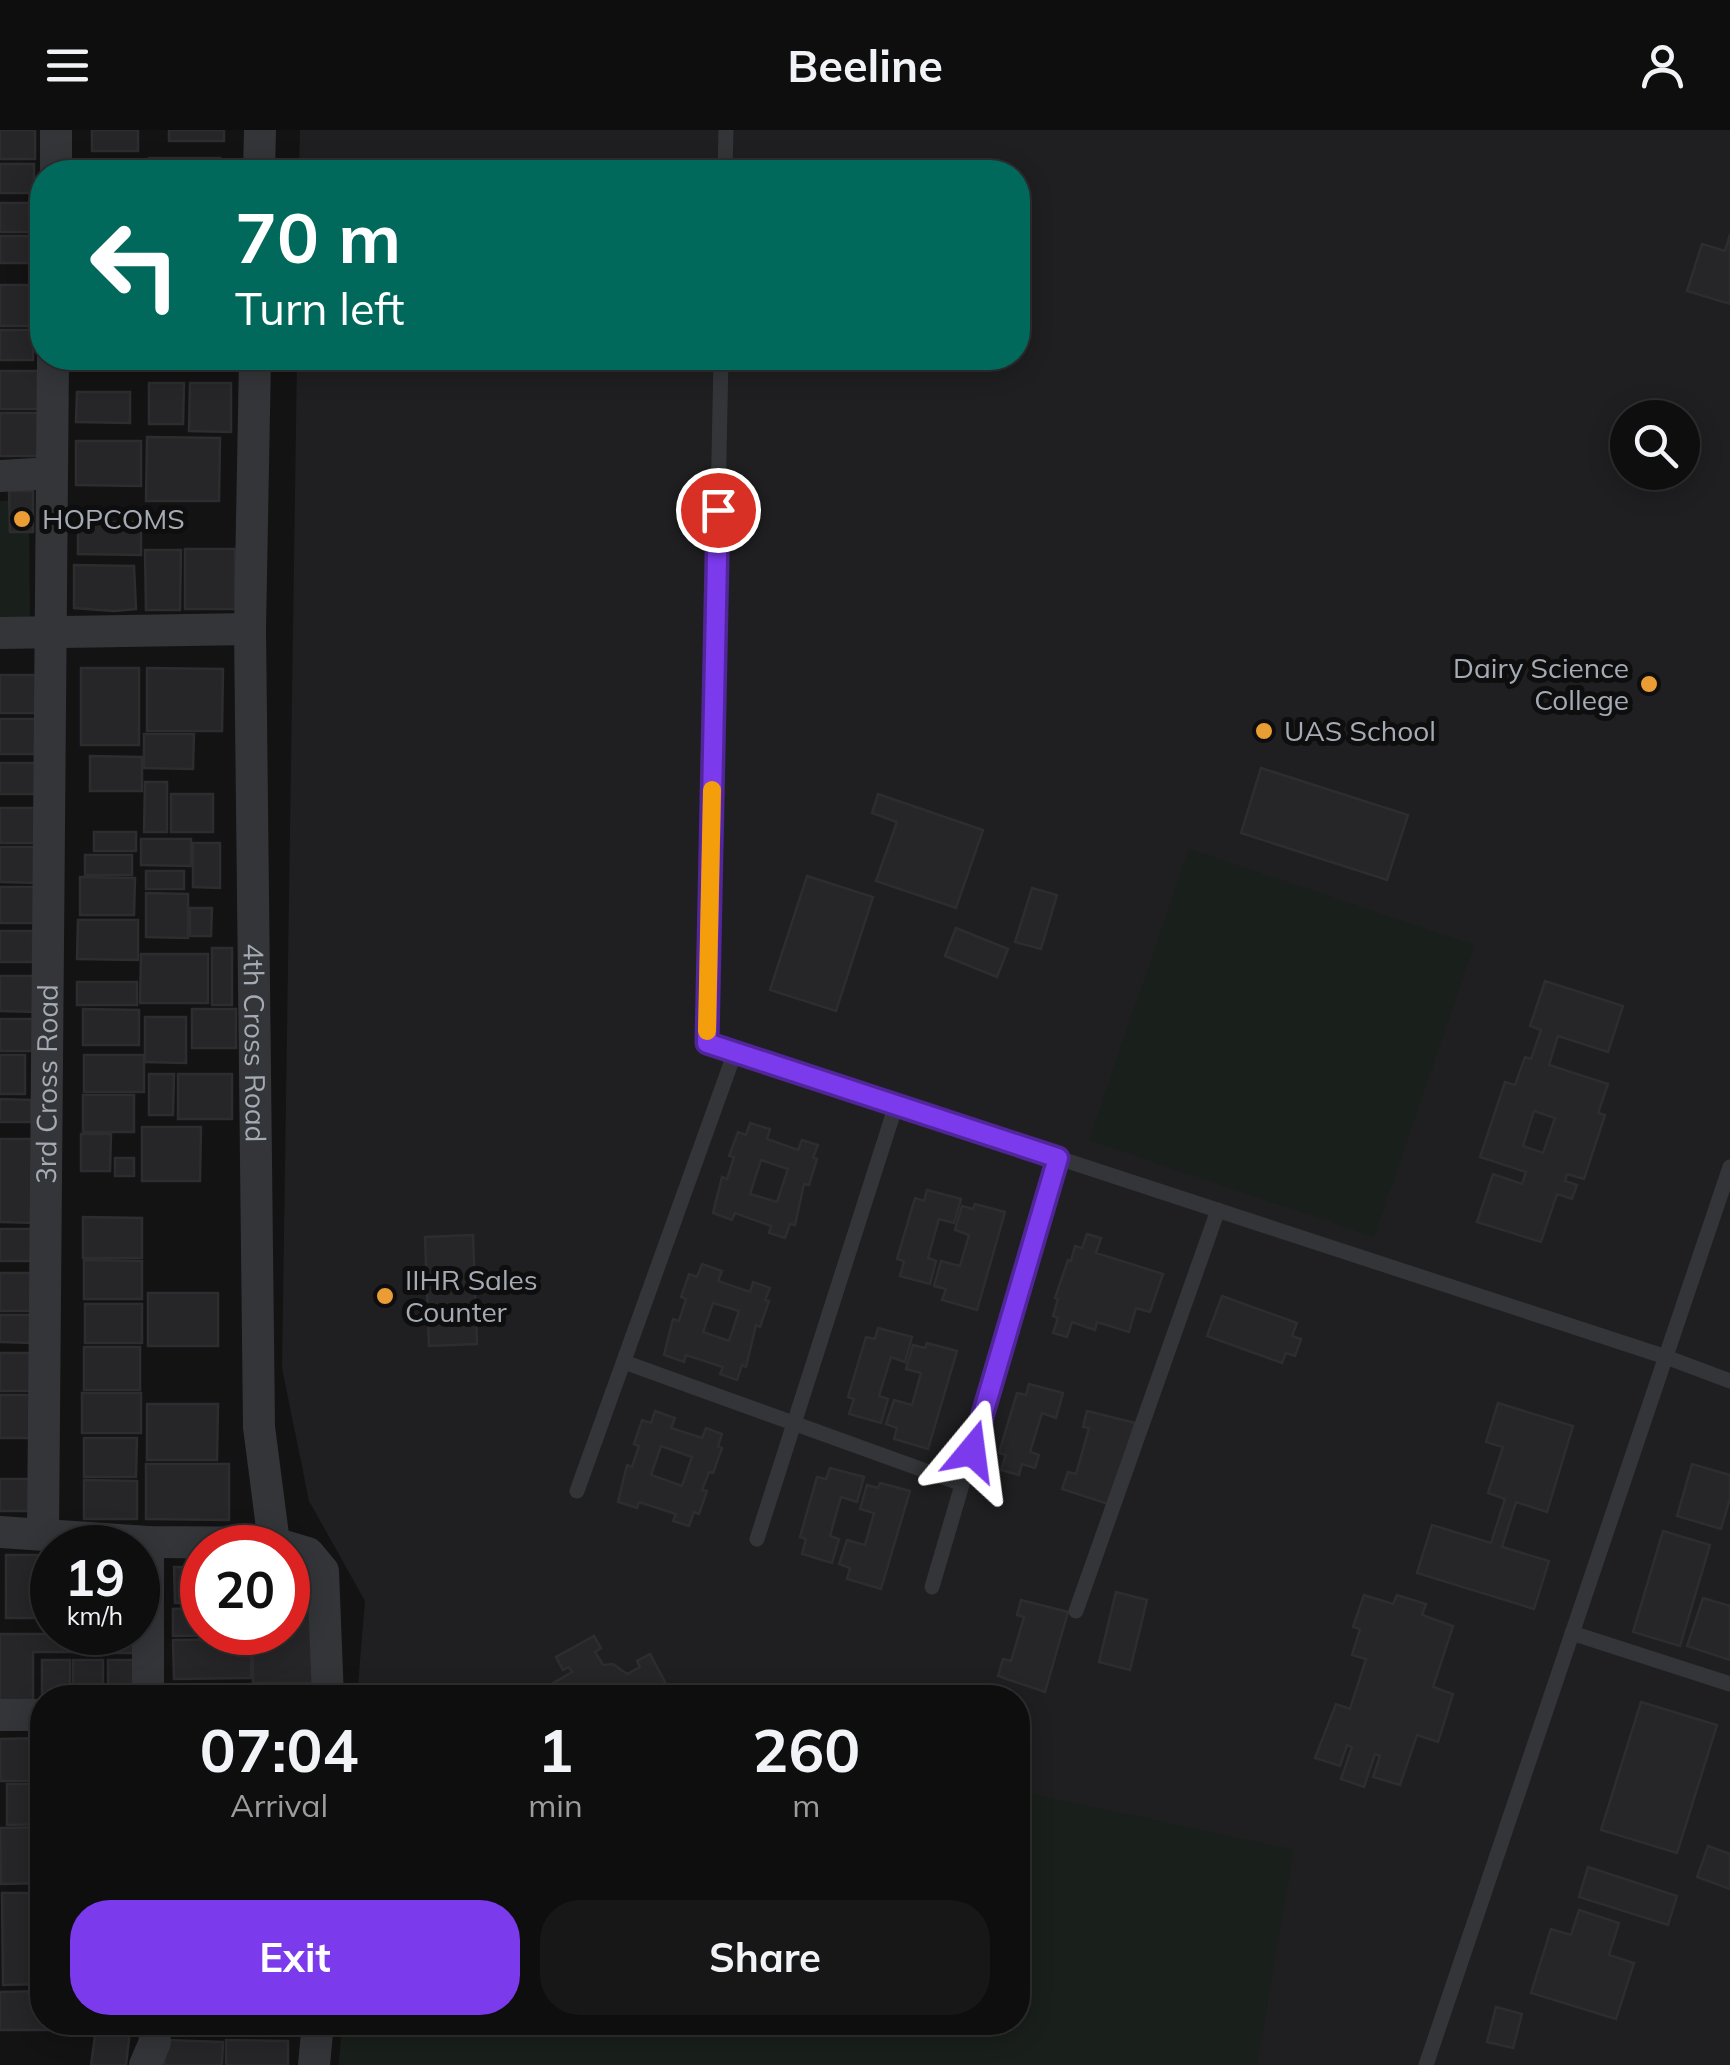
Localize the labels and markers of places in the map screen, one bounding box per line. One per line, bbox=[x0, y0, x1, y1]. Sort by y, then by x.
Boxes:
pin bbox=[676, 468, 761, 553]
place label: HOPCOMS bbox=[42, 501, 185, 536]
marker: HOPCOMS bbox=[11, 508, 33, 530]
place label: Dairy Science College bbox=[1453, 650, 1629, 717]
marker: Dairy Science College bbox=[1638, 673, 1660, 695]
place label: UAS School bbox=[1284, 713, 1436, 748]
marker: UAS School bbox=[1253, 720, 1275, 742]
place label: IIHR Sales Counter bbox=[405, 1262, 538, 1329]
marker: IIHR Sales Counter bbox=[374, 1285, 396, 1307]

